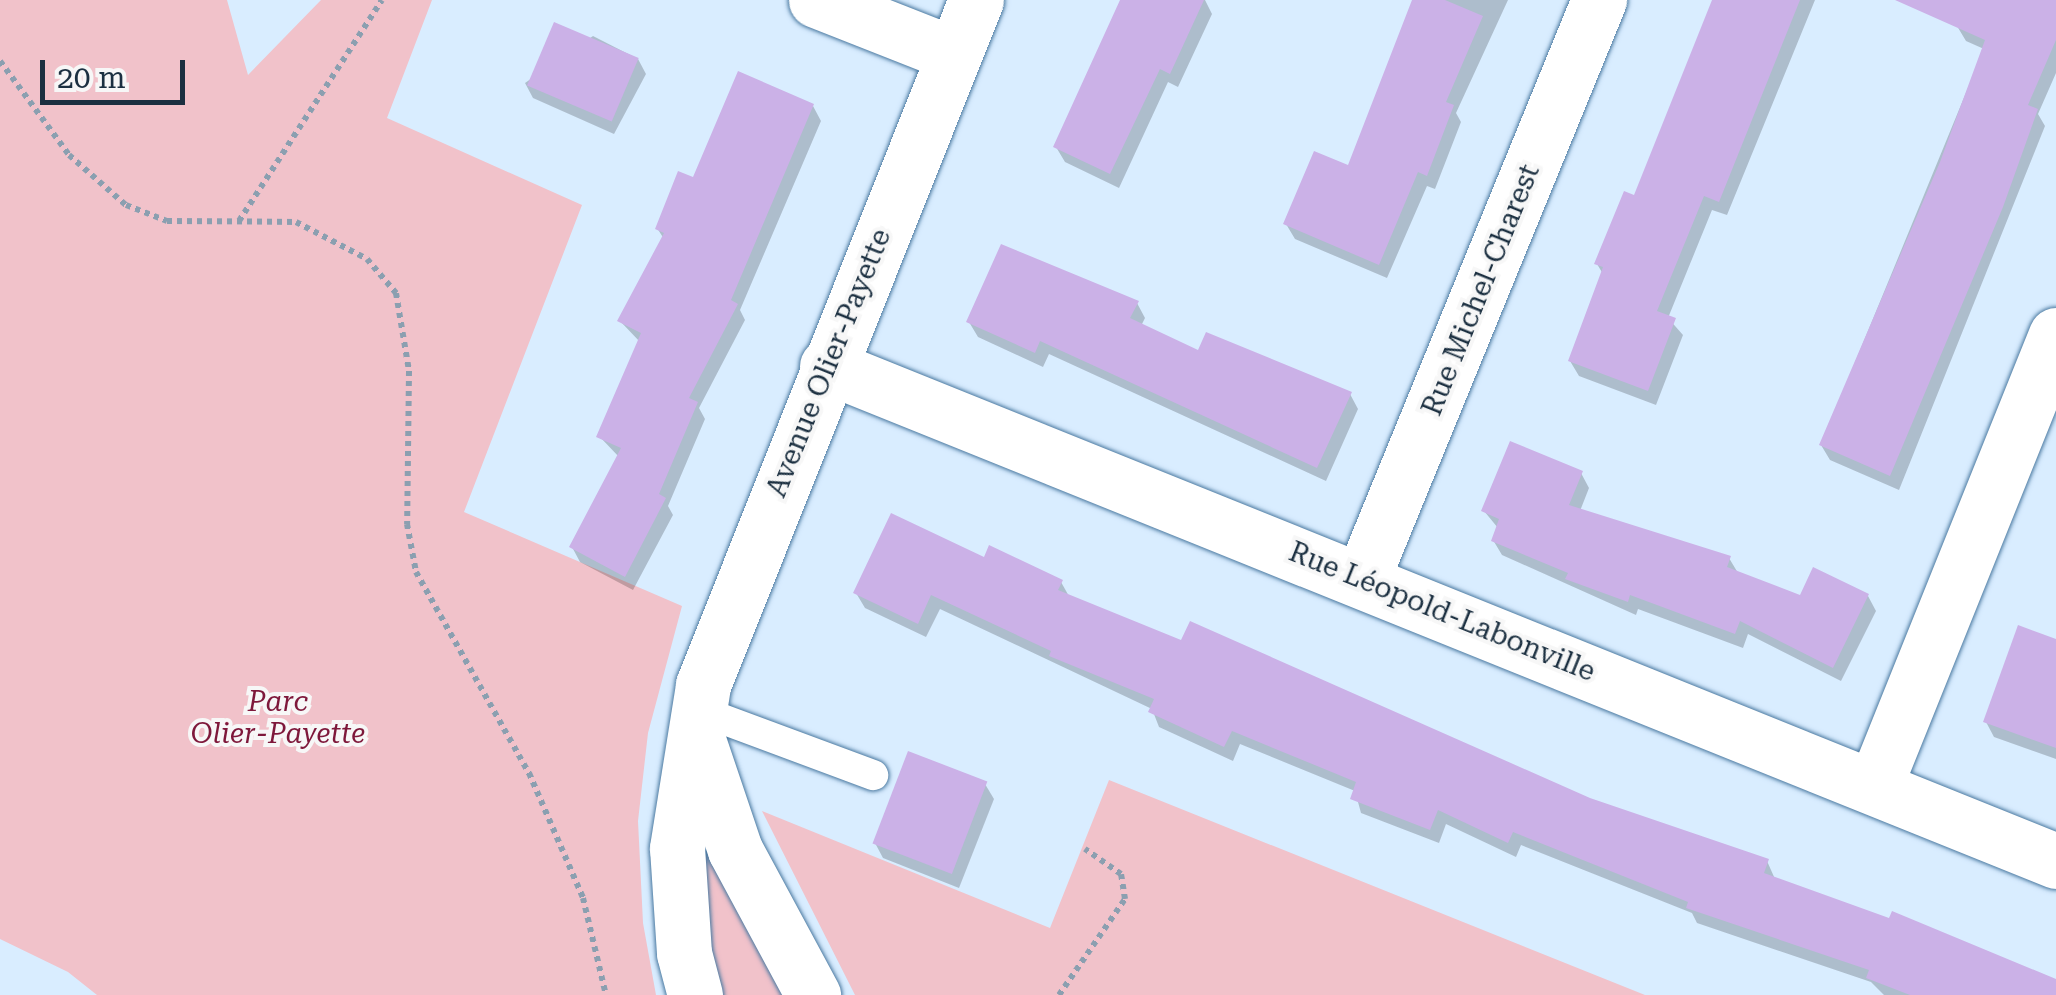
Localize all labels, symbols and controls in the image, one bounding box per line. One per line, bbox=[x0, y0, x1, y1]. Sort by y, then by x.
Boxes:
scale bar bbox=[45, 40, 190, 102]
text: 20 m bbox=[57, 60, 126, 95]
street label: Rue Michel-Charest bbox=[1415, 159, 1547, 421]
street label: Avenue Olier-Payette bbox=[760, 224, 898, 502]
street label: Rue Léopold-Labonville bbox=[1284, 535, 1600, 689]
park label: Parc Olier-Payette bbox=[191, 685, 365, 751]

